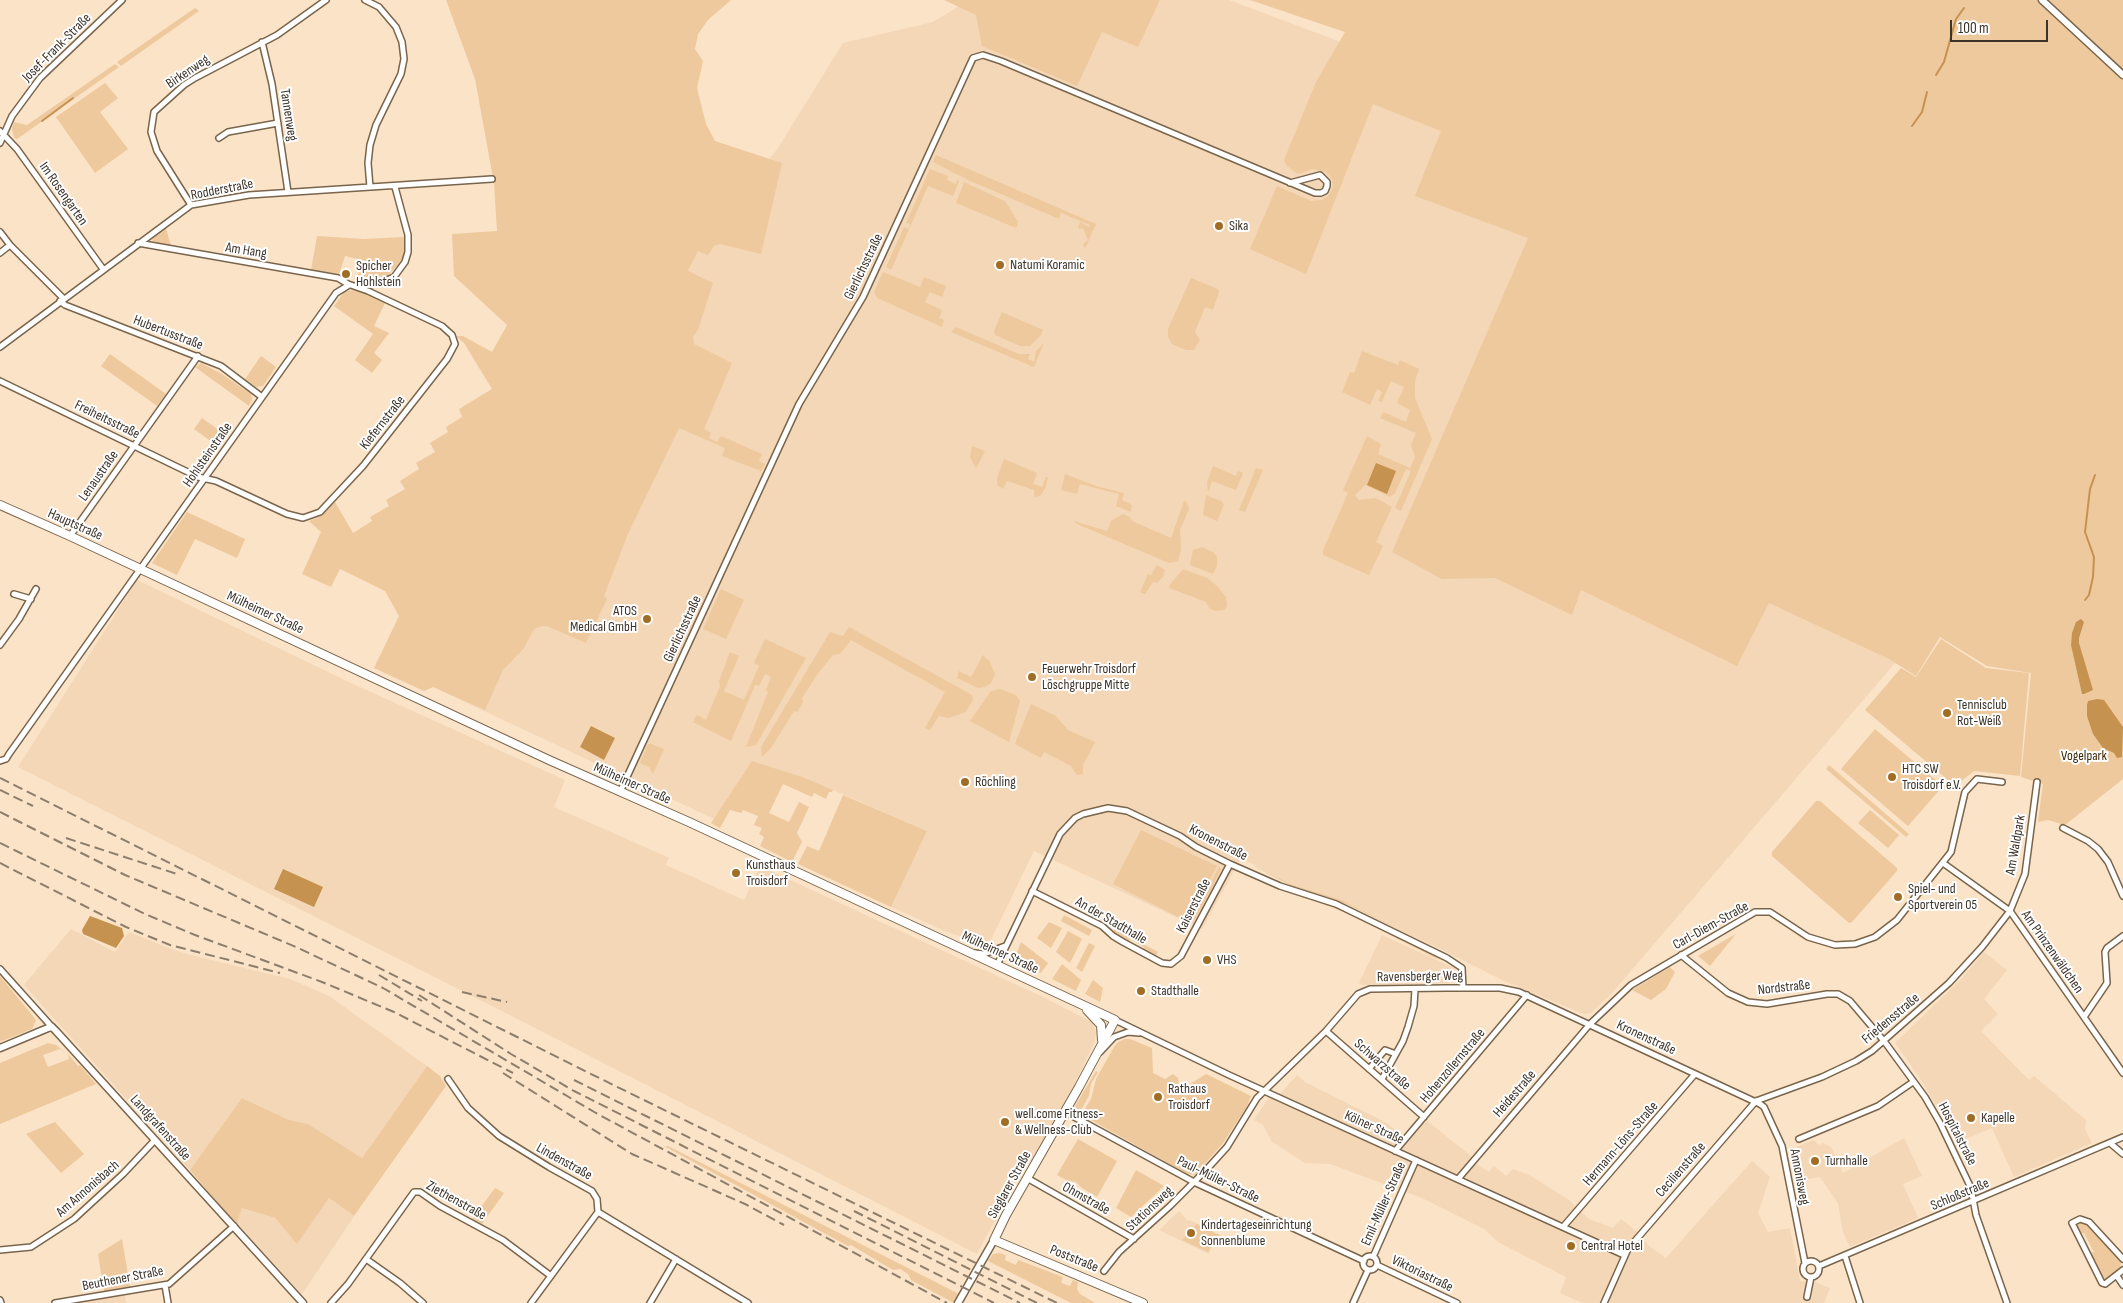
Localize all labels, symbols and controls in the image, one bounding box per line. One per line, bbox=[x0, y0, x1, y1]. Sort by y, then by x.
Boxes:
street label: Josef-Frank-Straße bbox=[19, 10, 95, 86]
scale bar bbox=[1953, 10, 2050, 42]
text: 100 m bbox=[1958, 19, 1989, 38]
street label: Birkenweg bbox=[163, 51, 213, 93]
street label: Tannenweg bbox=[276, 88, 300, 142]
street label: Im Rosengarten bbox=[35, 159, 91, 229]
street label: Rodderstraße bbox=[189, 176, 255, 204]
place label: Sika bbox=[1229, 218, 1248, 234]
marker: Sika bbox=[1213, 220, 1225, 232]
street label: Gierlichsstraße bbox=[841, 231, 887, 303]
street label: Am Hang bbox=[224, 239, 268, 263]
place label: Natumi Koramic bbox=[1010, 257, 1085, 273]
place label: Spicher Hohlstein bbox=[356, 258, 401, 290]
marker: Natumi Koramic bbox=[994, 259, 1006, 271]
marker: Spicher Hohlstein bbox=[340, 268, 352, 280]
street label: Hubertusstraße bbox=[131, 312, 205, 354]
street label: Kiefernstraße bbox=[357, 393, 409, 453]
street label: Freiheitsstraße bbox=[72, 397, 142, 443]
street label: Hohlsteinstraße bbox=[180, 419, 236, 491]
street label: Lenaustraße bbox=[76, 447, 122, 505]
street label: Hauptstraße bbox=[45, 505, 105, 545]
street label: Mülheimer Straße bbox=[224, 588, 306, 638]
street label: Gierlichsstraße bbox=[660, 593, 706, 665]
place label: ATOS Medical GmbH bbox=[570, 603, 637, 636]
marker: ATOS Medical GmbH bbox=[641, 613, 653, 625]
place label: Feuerwehr Troisdorf Löschgruppe Mitte bbox=[1042, 661, 1136, 694]
marker: Feuerwehr Troisdorf Löschgruppe Mitte bbox=[1026, 671, 1038, 683]
place label: Tennisclub Rot-Weiß bbox=[1957, 697, 2007, 730]
marker: Tennisclub Rot-Weiß bbox=[1941, 707, 1953, 719]
park label: Vogelpark bbox=[2061, 748, 2107, 764]
street label: Mülheimer Straße bbox=[591, 759, 673, 809]
place label: HTC SW Troisdorf e.V. bbox=[1902, 761, 1961, 794]
marker: HTC SW Troisdorf e.V. bbox=[1886, 771, 1898, 783]
place label: Röchling bbox=[975, 774, 1016, 790]
marker: Röchling bbox=[959, 776, 971, 788]
street label: Am Waldpark bbox=[2002, 814, 2030, 876]
street label: Kronenstraße bbox=[1186, 821, 1250, 865]
place label: Kunsthaus Troisdorf bbox=[746, 857, 796, 890]
marker: Kunsthaus Troisdorf bbox=[730, 867, 742, 879]
street label: Kaiserstraße bbox=[1173, 876, 1215, 936]
place label: Spiel- und Sportverein 05 bbox=[1908, 881, 1977, 914]
marker: Spiel- und Sportverein 05 bbox=[1892, 891, 1904, 903]
street label: An der Stadthalle bbox=[1072, 894, 1150, 948]
street label: Carl-Diem-Straße bbox=[1670, 898, 1752, 954]
street label: Am Prinzenwäldchen bbox=[2017, 907, 2087, 997]
street label: Mülheimer Straße bbox=[959, 928, 1041, 978]
place label: VHS bbox=[1217, 952, 1236, 968]
marker: VHS bbox=[1201, 954, 1213, 966]
street label: Ravensberger Weg bbox=[1377, 968, 1463, 986]
street label: Nordstraße bbox=[1757, 977, 1811, 999]
place label: Stadthalle bbox=[1151, 983, 1199, 999]
marker: Stadthalle bbox=[1135, 985, 1147, 997]
street label: Friedensstraße bbox=[1859, 990, 1923, 1048]
street label: Kronenstraße bbox=[1614, 1017, 1678, 1059]
street label: Hohenzollernstraße bbox=[1417, 1025, 1489, 1107]
street label: Schwarzstraße bbox=[1350, 1036, 1414, 1094]
street label: Heidestraße bbox=[1490, 1067, 1540, 1121]
place label: Rathaus Troisdorf bbox=[1168, 1081, 1210, 1114]
marker: Rathaus Troisdorf bbox=[1152, 1091, 1164, 1103]
street label: Landgrafenstraße bbox=[126, 1092, 194, 1164]
street label: Hermann-Löns-Straße bbox=[1580, 1098, 1662, 1190]
street label: Hospitalstraße bbox=[1934, 1100, 1980, 1168]
place label: well.come Fitness- & Wellness-Club bbox=[1015, 1106, 1103, 1138]
street label: Kölner Straße bbox=[1342, 1107, 1406, 1149]
place label: Kapelle bbox=[1981, 1110, 2015, 1126]
marker: Kapelle bbox=[1965, 1112, 1977, 1124]
marker: well.come Fitness- & Wellness-Club bbox=[999, 1116, 1011, 1128]
street label: Cecilienstraße bbox=[1652, 1139, 1710, 1201]
street label: Lindenstraße bbox=[533, 1140, 595, 1184]
street label: Sieglarer Straße bbox=[985, 1148, 1035, 1222]
street label: Annonisweg bbox=[1785, 1148, 1813, 1206]
street label: Paul-Müller-Straße bbox=[1174, 1153, 1262, 1207]
place label: Turnhalle bbox=[1825, 1153, 1868, 1169]
marker: Turnhalle bbox=[1809, 1155, 1821, 1167]
street label: Am Annonisbach bbox=[53, 1157, 123, 1221]
street label: Emil-Müller-Straße bbox=[1358, 1159, 1410, 1249]
street label: Schloßstraße bbox=[1928, 1175, 1992, 1215]
street label: Ziethenstraße bbox=[423, 1178, 489, 1224]
street label: Ohmstraße bbox=[1059, 1179, 1113, 1219]
street label: Stationsweg bbox=[1123, 1183, 1177, 1235]
place label: Kindertageseinrichtung Sonnenblume bbox=[1201, 1217, 1312, 1250]
marker: Kindertageseinrichtung Sonnenblume bbox=[1185, 1227, 1197, 1239]
place label: Central Hotel bbox=[1581, 1238, 1643, 1254]
marker: Central Hotel bbox=[1565, 1240, 1577, 1252]
street label: Poststraße bbox=[1047, 1242, 1101, 1276]
street label: Viktoriastraße bbox=[1389, 1252, 1455, 1296]
street label: Beuthener Straße bbox=[81, 1263, 165, 1295]

